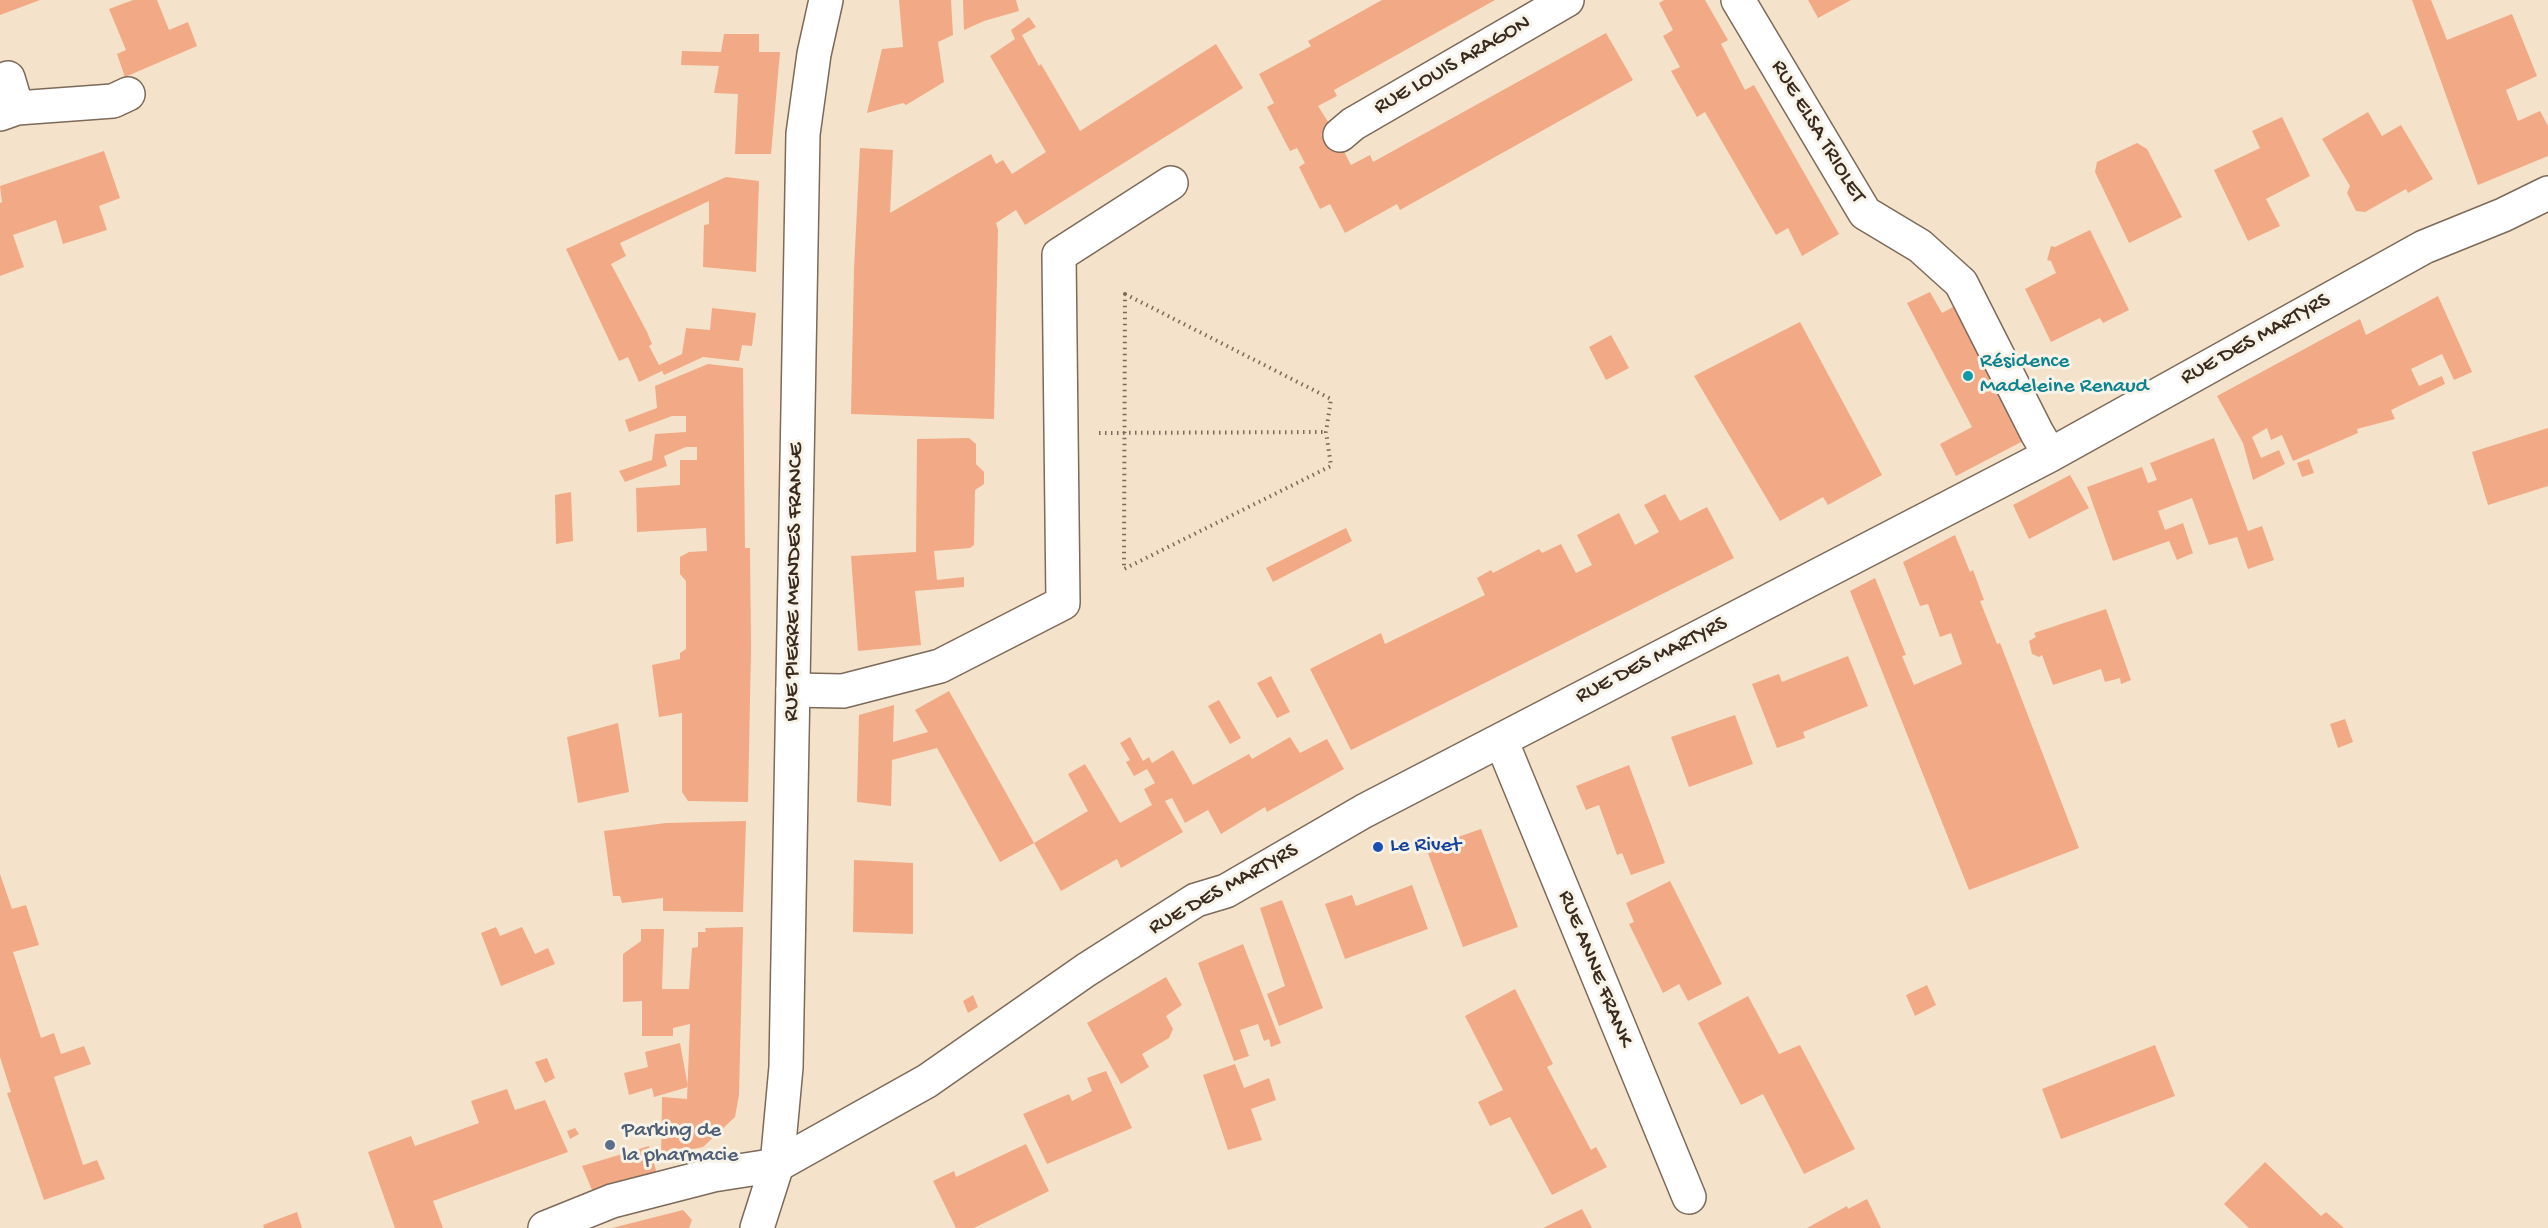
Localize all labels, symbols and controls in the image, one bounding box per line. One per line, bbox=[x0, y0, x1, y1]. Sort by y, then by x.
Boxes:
street label: RUE LOUIS ARAGON bbox=[1370, 10, 1536, 122]
street label: RUE ELSA TRIOLET bbox=[1764, 56, 1870, 208]
street label: RUE DES MARTYRS bbox=[2177, 288, 2335, 392]
place label: Résidence Madeleine Renaud bbox=[1980, 350, 2148, 402]
marker: Résidence Madeleine Renaud bbox=[1961, 369, 1975, 383]
street label: RUE PIERRE MENDES FRANCE bbox=[779, 442, 811, 722]
street label: RUE DES MARTYRS bbox=[1572, 611, 1732, 711]
place label: Le Rivet bbox=[1390, 834, 1461, 860]
street label: RUE DES MARTYRS bbox=[1145, 838, 1303, 942]
marker: Le Rivet bbox=[1371, 840, 1385, 854]
street label: RUE ANNE FRANK bbox=[1551, 887, 1637, 1051]
place label: Parking de la pharmacie bbox=[622, 1119, 738, 1170]
marker: Parking de la pharmacie bbox=[603, 1138, 617, 1152]

